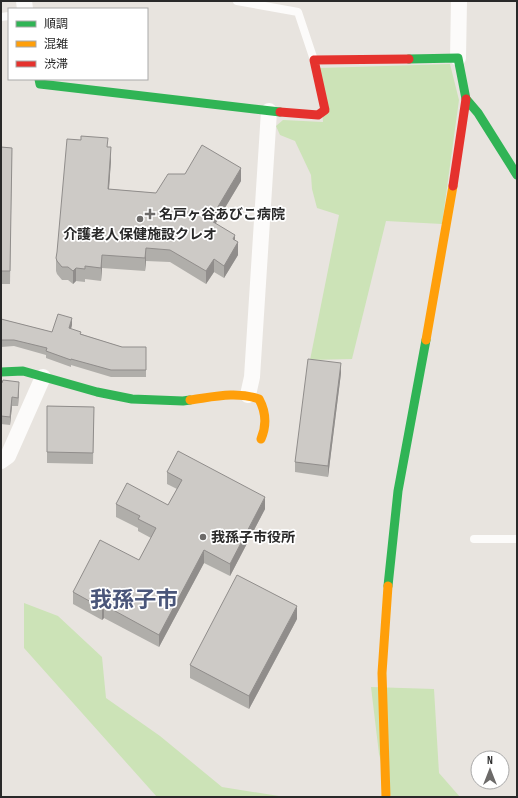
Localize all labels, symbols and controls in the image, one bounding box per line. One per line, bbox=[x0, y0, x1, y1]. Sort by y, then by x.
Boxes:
legend bbox=[8, 8, 148, 80]
text: 順調 bbox=[44, 17, 68, 32]
text: 混雑 bbox=[44, 37, 68, 52]
text: 渋滞 bbox=[44, 57, 68, 72]
place label: 名戸ヶ谷あびこ病院 bbox=[159, 206, 285, 223]
marker: 名戸ヶ谷あびこ病院 bbox=[144, 208, 156, 220]
marker: 介護老人保健施設クレオ bbox=[135, 214, 145, 224]
place label: 介護老人保健施設クレオ bbox=[63, 226, 217, 243]
place label: 我孫子市役所 bbox=[211, 529, 295, 546]
marker: 我孫子市役所 bbox=[198, 532, 208, 542]
district label: 我孫子市 bbox=[90, 587, 178, 614]
north arrow bbox=[470, 750, 510, 790]
text: N bbox=[487, 754, 493, 767]

